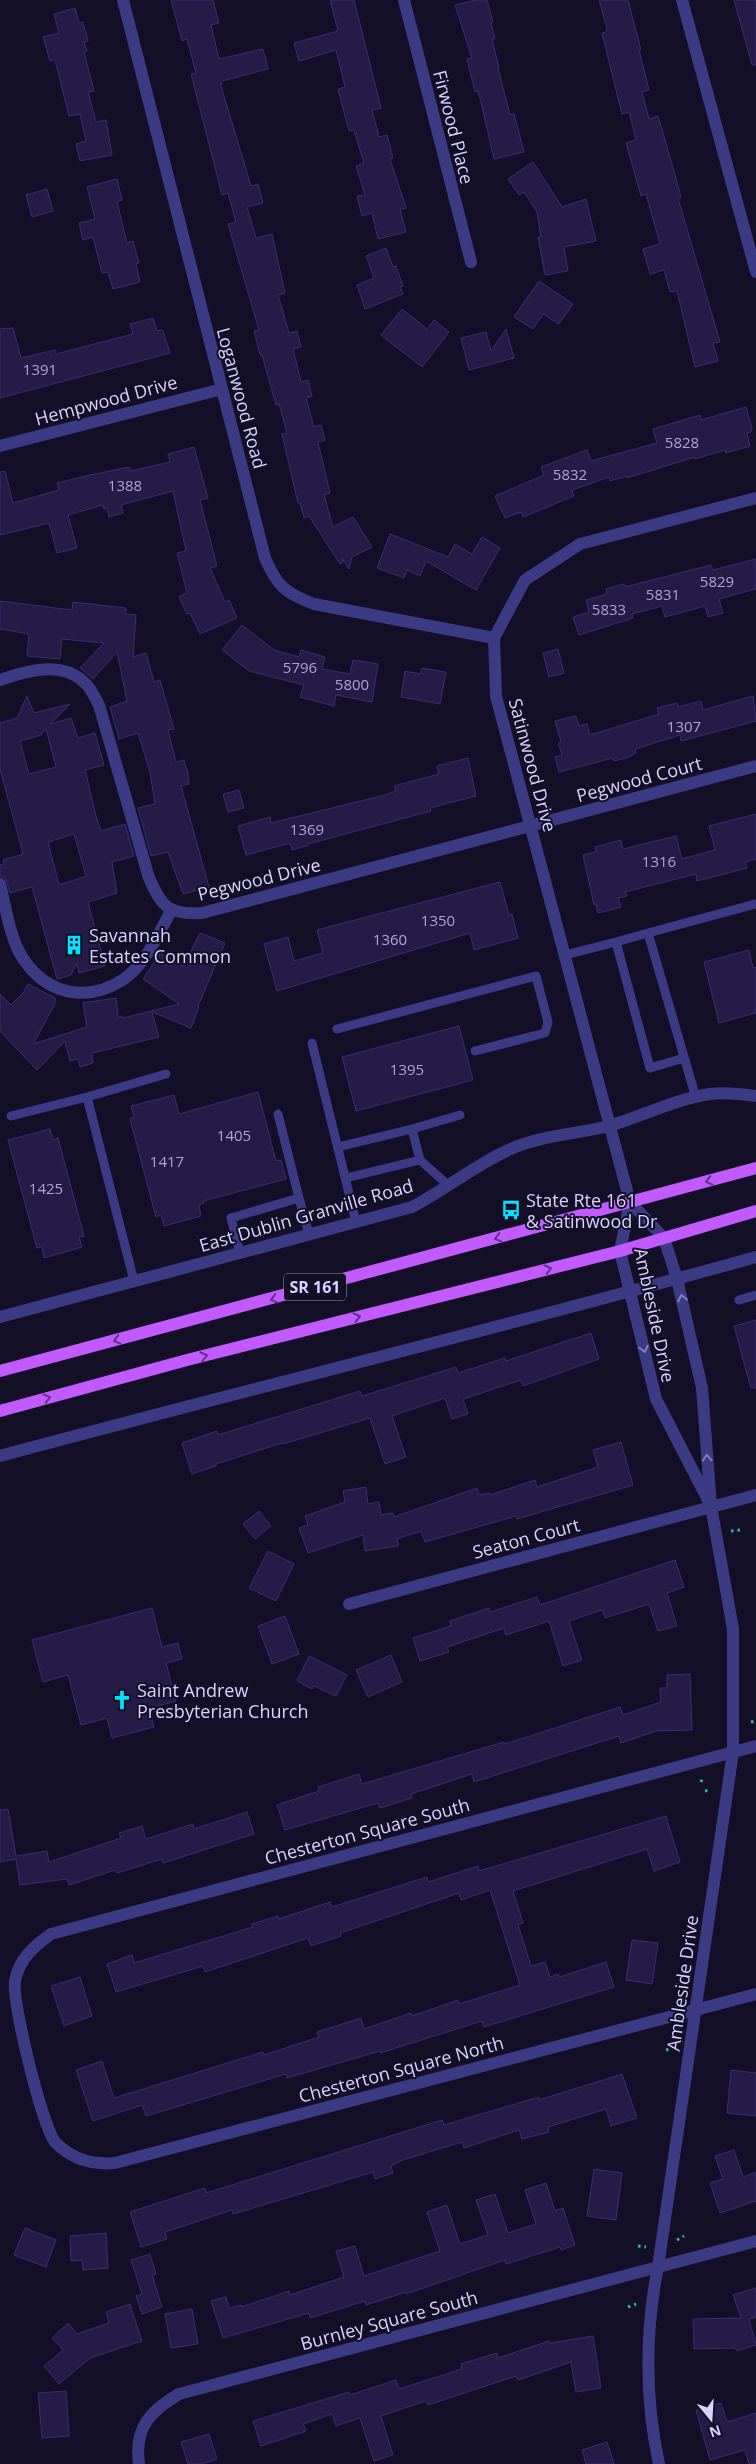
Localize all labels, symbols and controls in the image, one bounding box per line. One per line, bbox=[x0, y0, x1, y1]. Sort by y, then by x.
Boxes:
street label: Firwood Place bbox=[428, 68, 480, 186]
street label: Loganwood Road bbox=[212, 325, 272, 471]
house number: 1391 bbox=[23, 359, 57, 379]
street label: Hempwood Drive bbox=[32, 369, 180, 431]
house number: 5828 bbox=[665, 432, 699, 452]
house number: 5832 bbox=[553, 464, 587, 484]
house number: 1388 bbox=[108, 475, 142, 495]
house number: 5829 bbox=[700, 571, 734, 591]
house number: 5831 bbox=[646, 584, 680, 604]
house number: 5833 bbox=[592, 599, 626, 619]
house number: 5796 bbox=[283, 657, 317, 677]
house number: 5800 bbox=[335, 674, 369, 694]
street label: Satinwood Drive bbox=[504, 696, 562, 834]
house number: 1307 bbox=[667, 716, 701, 736]
street label: Pegwood Court bbox=[574, 751, 704, 807]
house number: 1369 bbox=[290, 819, 324, 839]
house number: 1316 bbox=[642, 851, 676, 871]
street label: Pegwood Drive bbox=[195, 852, 323, 906]
house number: 1350 bbox=[421, 910, 455, 930]
place label: Savannah Estates Common bbox=[89, 923, 231, 968]
house number: 1360 bbox=[373, 929, 407, 949]
building icon: Savannah Estates Common bbox=[63, 934, 85, 956]
house number: 1395 bbox=[390, 1059, 424, 1079]
house number: 1405 bbox=[217, 1125, 251, 1145]
house number: 1417 bbox=[150, 1151, 184, 1171]
street label: East Dublin Granville Road bbox=[196, 1173, 416, 1257]
one-way arrow bbox=[705, 1175, 714, 1185]
house number: 1425 bbox=[29, 1178, 63, 1198]
place label: State Rte 161 & Satinwood Dr bbox=[526, 1188, 658, 1233]
bus stop icon: State Rte 161 & Satinwood Dr bbox=[500, 1199, 522, 1221]
one-way arrow bbox=[495, 1232, 503, 1242]
street label: Ambleside Drive bbox=[629, 1246, 681, 1384]
one-way arrow bbox=[544, 1264, 553, 1275]
road number: SR 161 bbox=[284, 1274, 346, 1300]
one-way arrow bbox=[270, 1293, 278, 1303]
one-way arrow bbox=[677, 1293, 688, 1302]
one-way arrow bbox=[352, 1313, 360, 1323]
one-way arrow bbox=[113, 1335, 121, 1345]
one-way arrow bbox=[638, 1345, 649, 1354]
one-way arrow bbox=[200, 1351, 209, 1362]
one-way arrow bbox=[43, 1393, 52, 1404]
one-way arrow bbox=[702, 1453, 713, 1461]
street label: Seaton Court bbox=[470, 1512, 582, 1564]
place label: Saint Andrew Presbyterian Church bbox=[137, 1678, 308, 1723]
church icon: Saint Andrew Presbyterian Church bbox=[111, 1689, 133, 1711]
street label: Chesterton Square South bbox=[262, 1792, 472, 1870]
street label: Ambleside Drive bbox=[661, 1914, 703, 2052]
street label: Chesterton Square North bbox=[296, 2030, 506, 2108]
street label: Burnley Square South bbox=[298, 2285, 480, 2355]
north arrow bbox=[686, 2394, 736, 2444]
text: N bbox=[707, 2421, 724, 2443]

